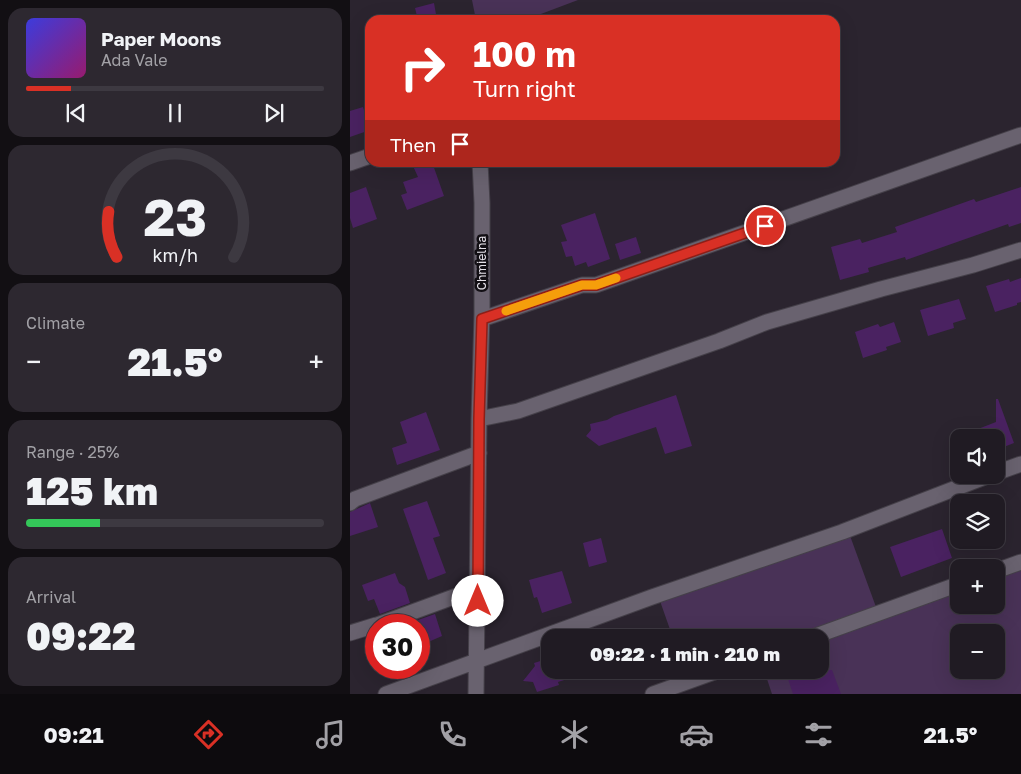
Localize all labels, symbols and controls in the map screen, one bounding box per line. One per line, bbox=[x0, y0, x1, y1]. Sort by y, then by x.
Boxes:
text: Paper Moons bbox=[101, 27, 221, 50]
text: 100 m bbox=[473, 33, 576, 75]
icon: right bbox=[390, 35, 455, 100]
text: Ada Vale bbox=[101, 50, 167, 70]
text: Turn right bbox=[473, 75, 576, 102]
icon: previous bbox=[62, 99, 90, 127]
icon: pause bbox=[161, 99, 189, 127]
icon: next bbox=[260, 99, 288, 127]
icon: arrive bbox=[446, 130, 474, 158]
text: Then bbox=[390, 133, 436, 156]
text: 23 bbox=[143, 185, 207, 247]
pin bbox=[744, 205, 786, 247]
icon: arrive bbox=[751, 212, 779, 240]
street label: Chmielna bbox=[474, 236, 489, 290]
text: km/h bbox=[152, 244, 198, 266]
text: Climate bbox=[26, 313, 85, 333]
text: 21.5° bbox=[128, 339, 222, 384]
text: − bbox=[26, 345, 41, 378]
text: + bbox=[309, 345, 324, 378]
map controls bbox=[950, 429, 1005, 679]
button: sound bbox=[950, 429, 1005, 484]
text: Range · 25% bbox=[26, 442, 120, 462]
text: 125 km bbox=[26, 468, 158, 513]
button: layers bbox=[950, 494, 1005, 549]
button: + bbox=[950, 559, 1005, 614]
position arrow bbox=[451, 574, 503, 626]
text: Arrival bbox=[26, 587, 76, 607]
text: 09:22 bbox=[26, 613, 135, 658]
speed limit sign: 30 bbox=[365, 614, 430, 679]
button: − bbox=[950, 624, 1005, 679]
text: 09:22 · 1 min · 210 m bbox=[590, 642, 780, 665]
icon: directions bbox=[191, 717, 226, 752]
icon: music bbox=[313, 717, 348, 752]
icon: phone bbox=[435, 717, 470, 752]
icon: climate bbox=[557, 717, 592, 752]
icon: car bbox=[679, 717, 714, 752]
icon: filters bbox=[801, 717, 836, 752]
text: 09:21 bbox=[44, 721, 104, 748]
text: 21.5° bbox=[924, 721, 977, 748]

